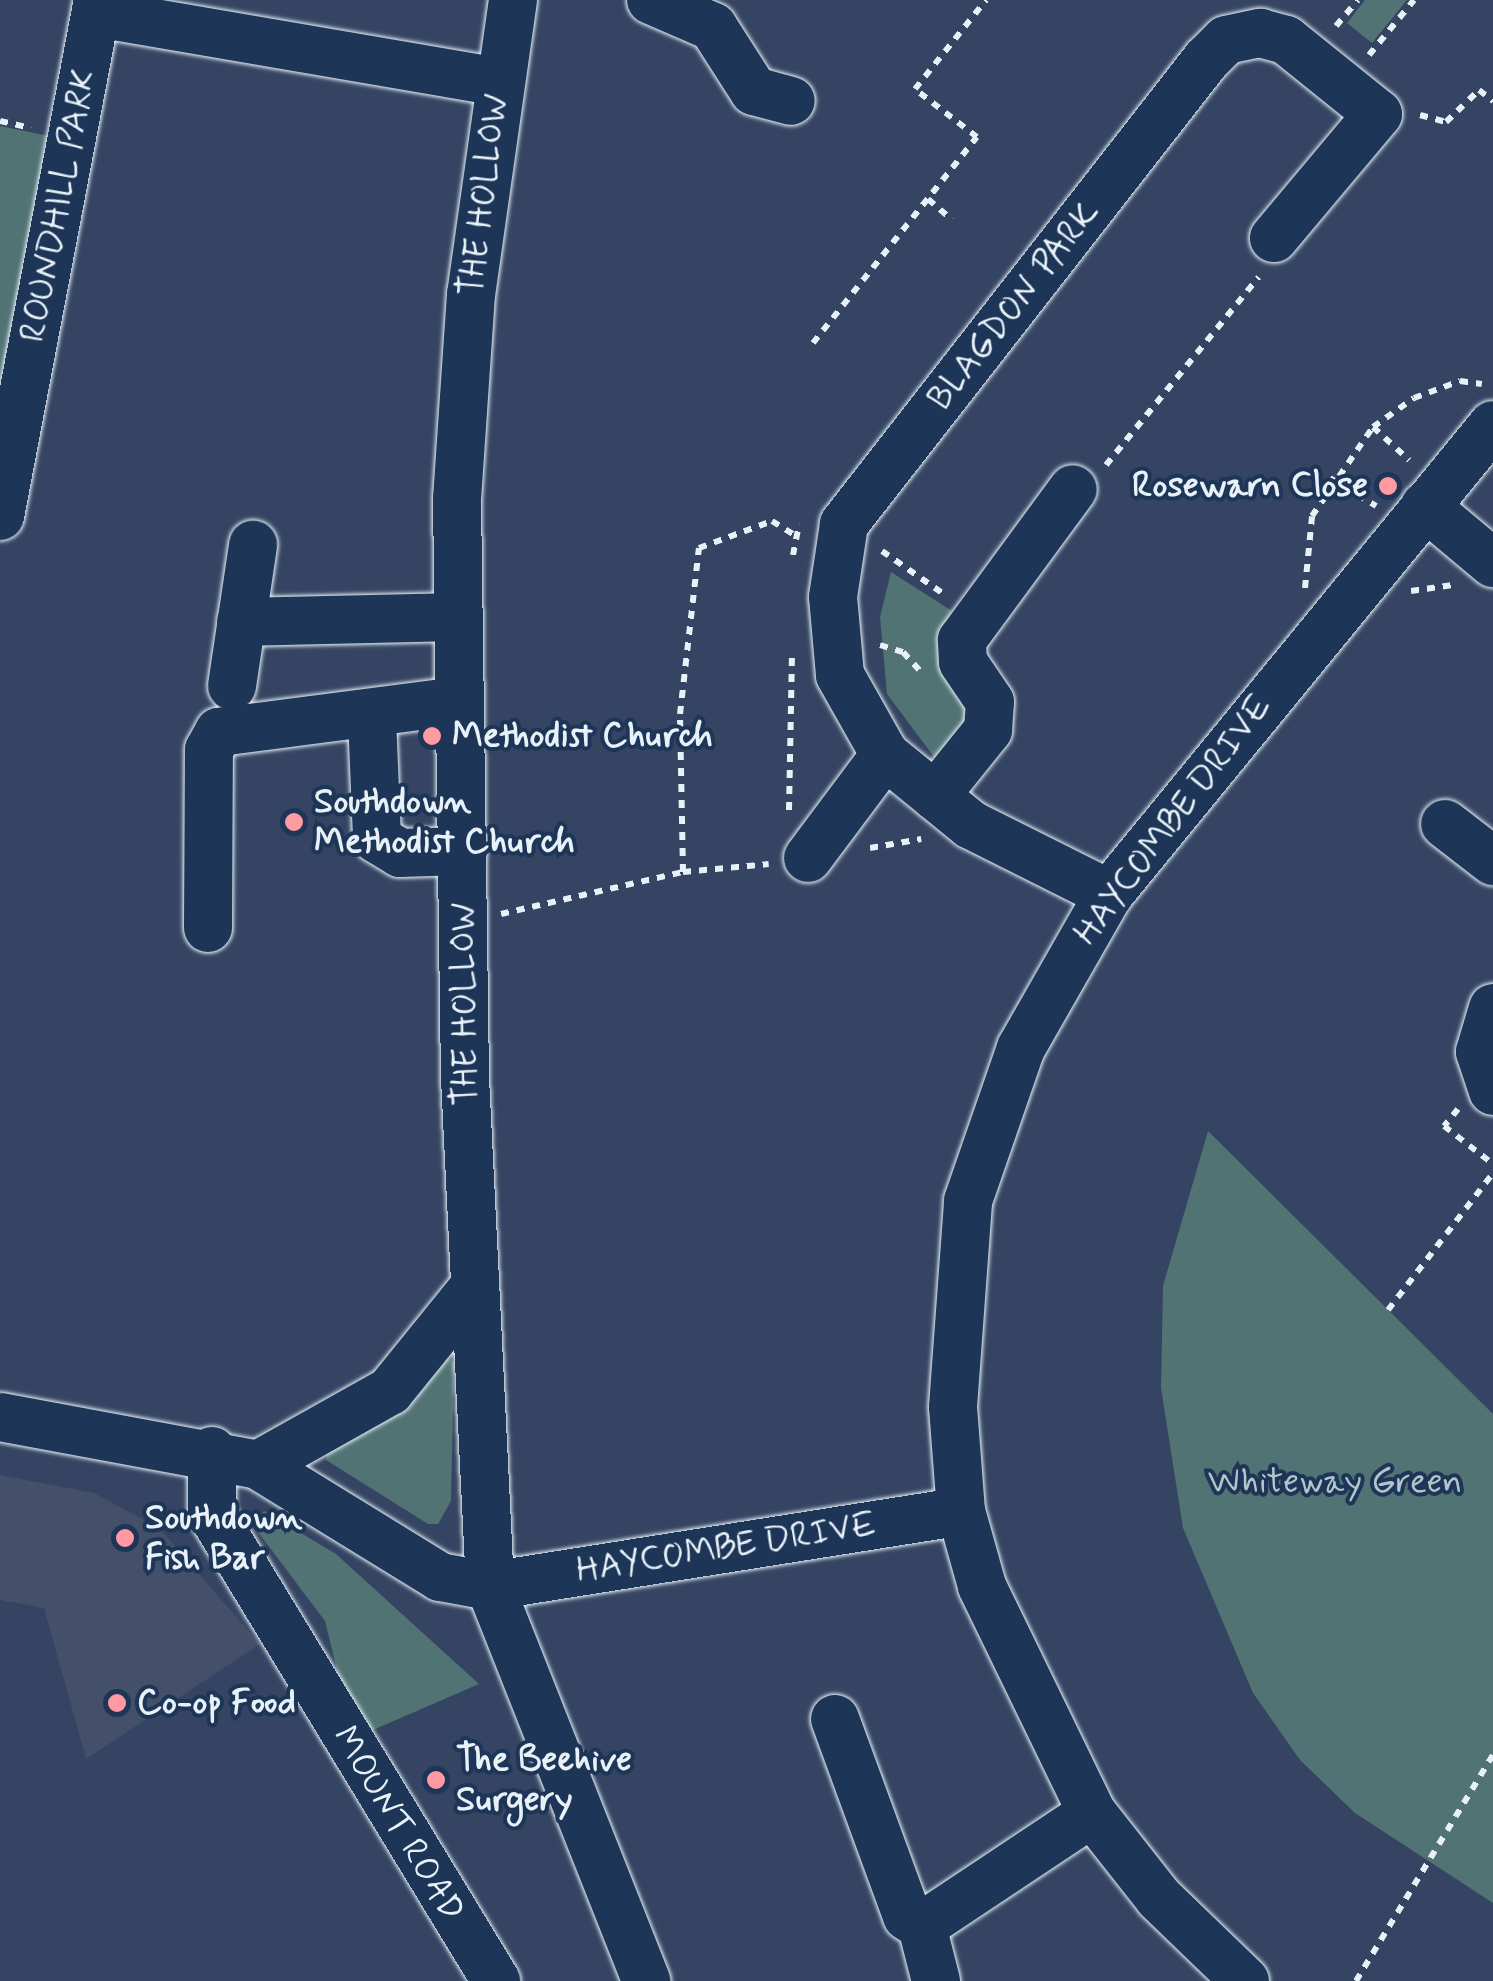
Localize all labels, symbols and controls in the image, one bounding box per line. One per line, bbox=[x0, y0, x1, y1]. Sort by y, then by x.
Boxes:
street label: ROUNDHILL PARK bbox=[12, 66, 106, 346]
street label: THE HOLLOW bbox=[451, 89, 517, 301]
street label: BLAGDON PARK bbox=[921, 195, 1107, 417]
place label: Rosewarn Close bbox=[1132, 465, 1368, 507]
marker: Rosewarn Close bbox=[1377, 475, 1399, 497]
street label: HAYCOMBE DRIVE bbox=[1065, 686, 1281, 954]
place label: Methodist Church bbox=[452, 715, 713, 757]
marker: Methodist Church bbox=[421, 725, 443, 747]
place label: Southdown Methodist Church bbox=[314, 781, 575, 863]
marker: Southdown Methodist Church bbox=[283, 811, 305, 833]
street label: THE HOLLOW bbox=[442, 900, 488, 1108]
park label: Whiteway Green bbox=[1205, 1461, 1465, 1503]
place label: Southdown Fish Bar bbox=[145, 1497, 302, 1579]
street label: HAYCOMBE DRIVE bbox=[572, 1503, 880, 1593]
marker: Southdown Fish Bar bbox=[114, 1527, 136, 1549]
place label: Co-op Food bbox=[137, 1682, 295, 1724]
marker: Co-op Food bbox=[106, 1692, 128, 1714]
street label: MOUNT ROAD bbox=[323, 1719, 473, 1929]
place label: The Beehive Surgery bbox=[456, 1739, 632, 1821]
marker: The Beehive Surgery bbox=[425, 1769, 447, 1791]

